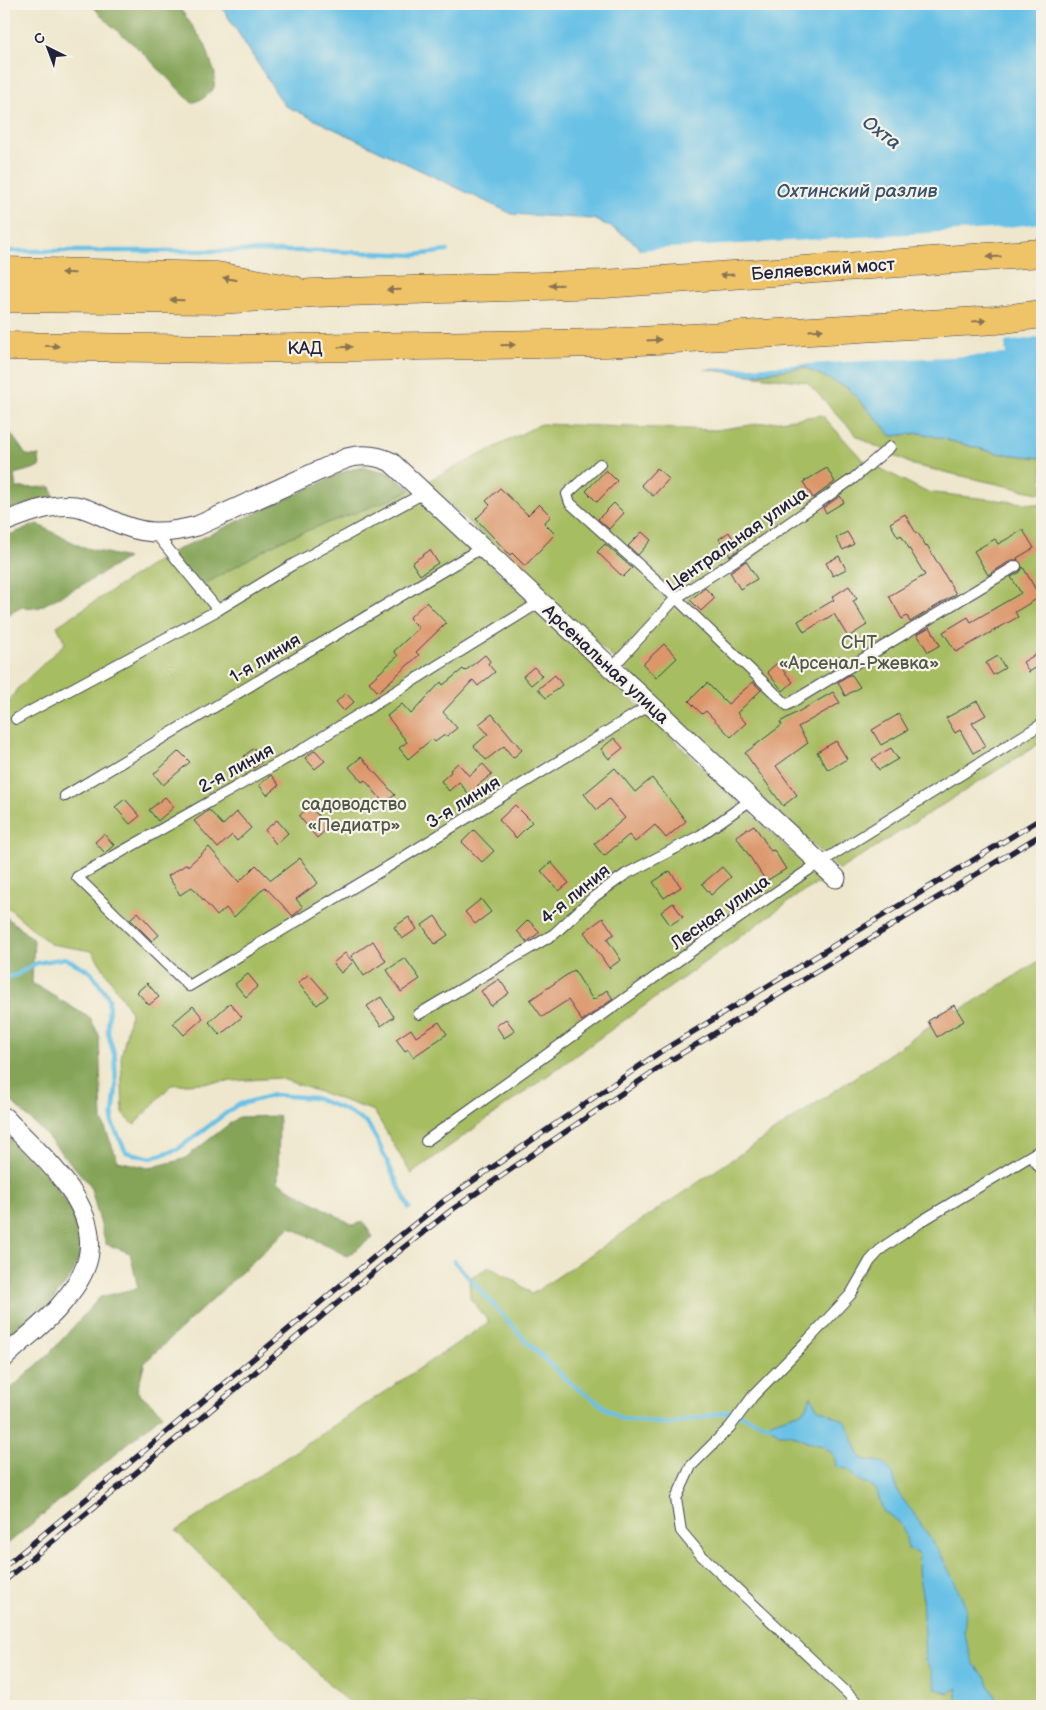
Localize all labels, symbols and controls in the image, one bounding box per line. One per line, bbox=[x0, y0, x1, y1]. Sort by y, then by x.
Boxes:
north arrow bbox=[22, 22, 72, 72]
text: С bbox=[30, 29, 49, 48]
water label: Охта bbox=[857, 111, 905, 155]
water label: Охтинский разлив bbox=[776, 180, 938, 203]
one-way arrow bbox=[985, 253, 1001, 261]
street label: Беляевский мост bbox=[750, 254, 896, 285]
one-way arrow bbox=[60, 268, 76, 276]
one-way arrow bbox=[718, 272, 734, 280]
one-way arrow bbox=[222, 274, 238, 282]
one-way arrow bbox=[547, 281, 563, 289]
one-way arrow bbox=[386, 287, 402, 295]
one-way arrow bbox=[169, 296, 185, 304]
one-way arrow bbox=[971, 316, 987, 324]
one-way arrow bbox=[809, 326, 825, 334]
one-way arrow bbox=[647, 336, 663, 344]
street label: КАД bbox=[287, 338, 323, 359]
one-way arrow bbox=[500, 340, 516, 348]
one-way arrow bbox=[45, 342, 61, 350]
one-way arrow bbox=[338, 343, 354, 351]
street label: Центральная улица bbox=[663, 482, 812, 596]
street label: Арсенальная улица bbox=[537, 600, 674, 729]
street label: 1-я линия bbox=[226, 629, 304, 688]
park label: СНТ «Арсенал-Ржевка» bbox=[779, 632, 939, 674]
street label: 2-я линия bbox=[195, 739, 277, 798]
street label: 3-я линия bbox=[423, 772, 504, 833]
park label: садоводство «Педиатр» bbox=[301, 794, 407, 836]
street label: 4-я линия bbox=[536, 860, 614, 929]
street label: Лесная улица bbox=[666, 870, 774, 955]

